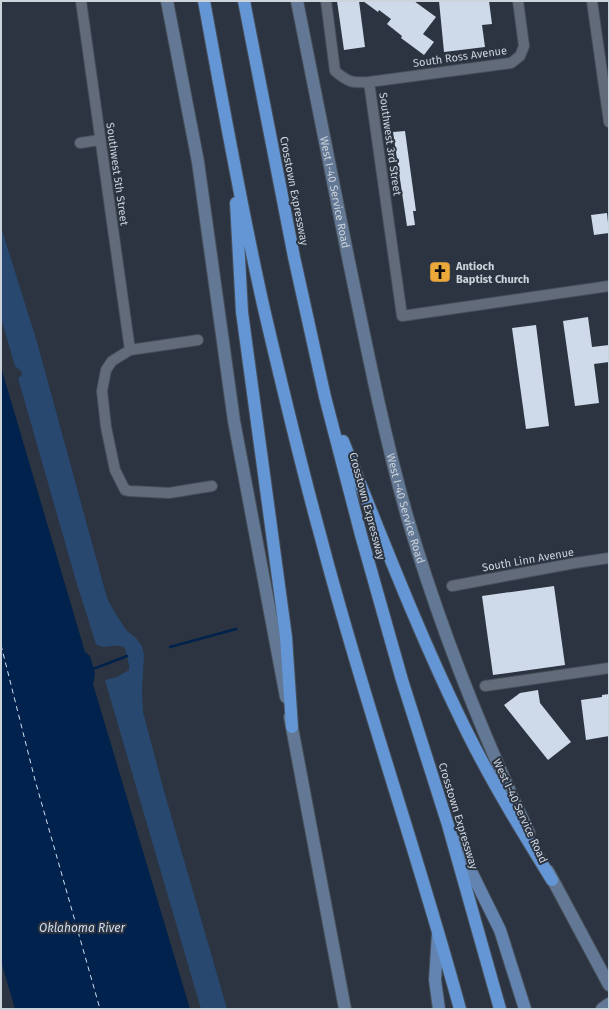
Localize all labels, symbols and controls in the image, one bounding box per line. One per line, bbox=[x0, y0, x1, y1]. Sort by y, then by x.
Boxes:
street label: South Ross Avenue bbox=[412, 44, 508, 70]
street label: Southwest 3rd Street bbox=[376, 92, 404, 196]
street label: Southwest 5th Street bbox=[103, 122, 131, 226]
street label: Crosstown Expressway bbox=[277, 135, 311, 247]
street label: West I-40 Service Road bbox=[318, 135, 353, 249]
church icon: Antioch Baptist Church bbox=[427, 259, 453, 285]
place label: Antioch Baptist Church bbox=[455, 260, 529, 286]
street label: Crosstown Expressway bbox=[346, 451, 388, 562]
street label: West I-40 Service Road bbox=[384, 452, 428, 565]
street label: South Linn Avenue bbox=[481, 546, 575, 574]
street label: West I-40 Service Road bbox=[490, 757, 550, 865]
street label: Crosstown Expressway bbox=[436, 761, 481, 871]
water label: Oklahoma River bbox=[39, 921, 125, 935]

